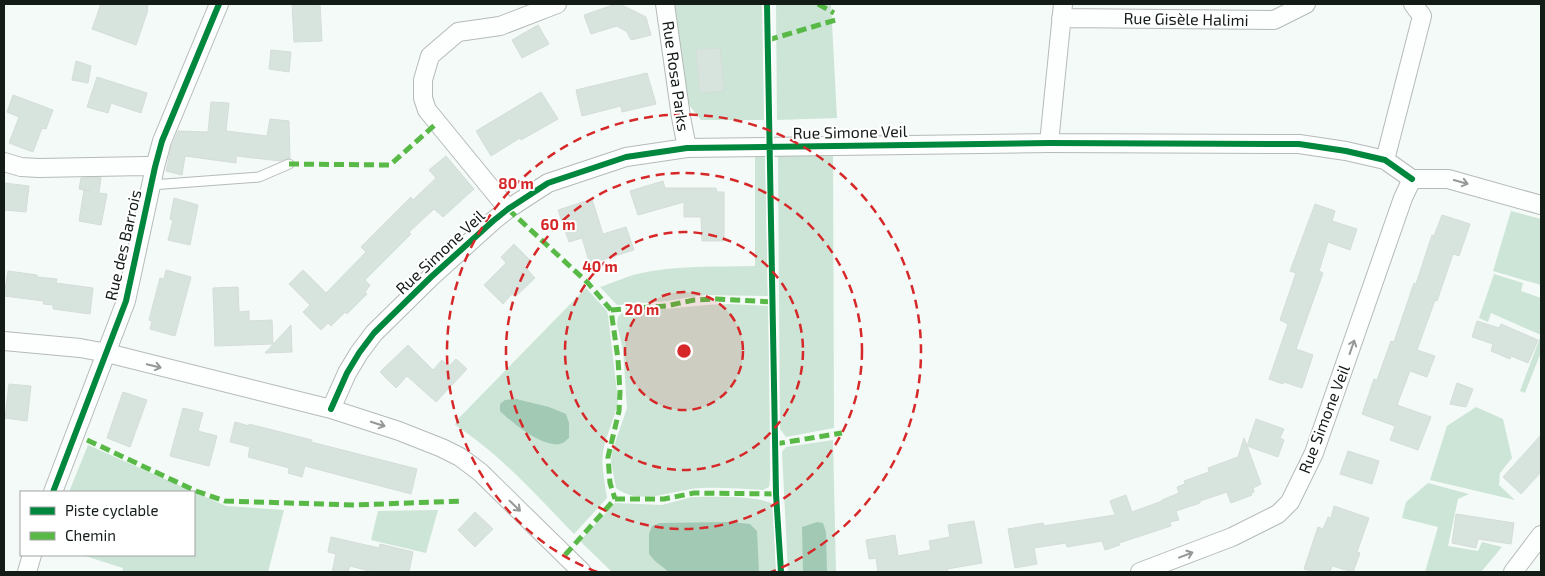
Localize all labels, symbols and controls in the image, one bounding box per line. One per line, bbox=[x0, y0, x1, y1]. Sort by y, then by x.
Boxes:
street label: Rue Gisèle Halimi bbox=[1123, 8, 1249, 29]
street label: Rue Rosa Parks bbox=[659, 19, 694, 132]
street label: Rue Simone Veil bbox=[792, 121, 908, 142]
text: 80 m bbox=[498, 174, 534, 192]
one-way arrow bbox=[1452, 178, 1468, 188]
street label: Rue des Barrois bbox=[101, 188, 144, 302]
street label: Rue Simone Veil bbox=[391, 205, 488, 298]
text: 60 m bbox=[541, 215, 575, 233]
text: 40 m bbox=[582, 257, 618, 275]
text: 20 m bbox=[625, 300, 659, 318]
one-way arrow bbox=[1347, 339, 1357, 355]
centre of rings bbox=[675, 342, 693, 360]
one-way arrow bbox=[145, 361, 161, 371]
street label: Rue Simone Veil bbox=[1294, 362, 1353, 476]
one-way arrow bbox=[369, 420, 385, 429]
legend bbox=[20, 491, 195, 556]
one-way arrow bbox=[509, 500, 521, 512]
text: Piste cyclable bbox=[65, 501, 159, 519]
text: Chemin bbox=[65, 526, 116, 544]
one-way arrow bbox=[1178, 549, 1193, 559]

